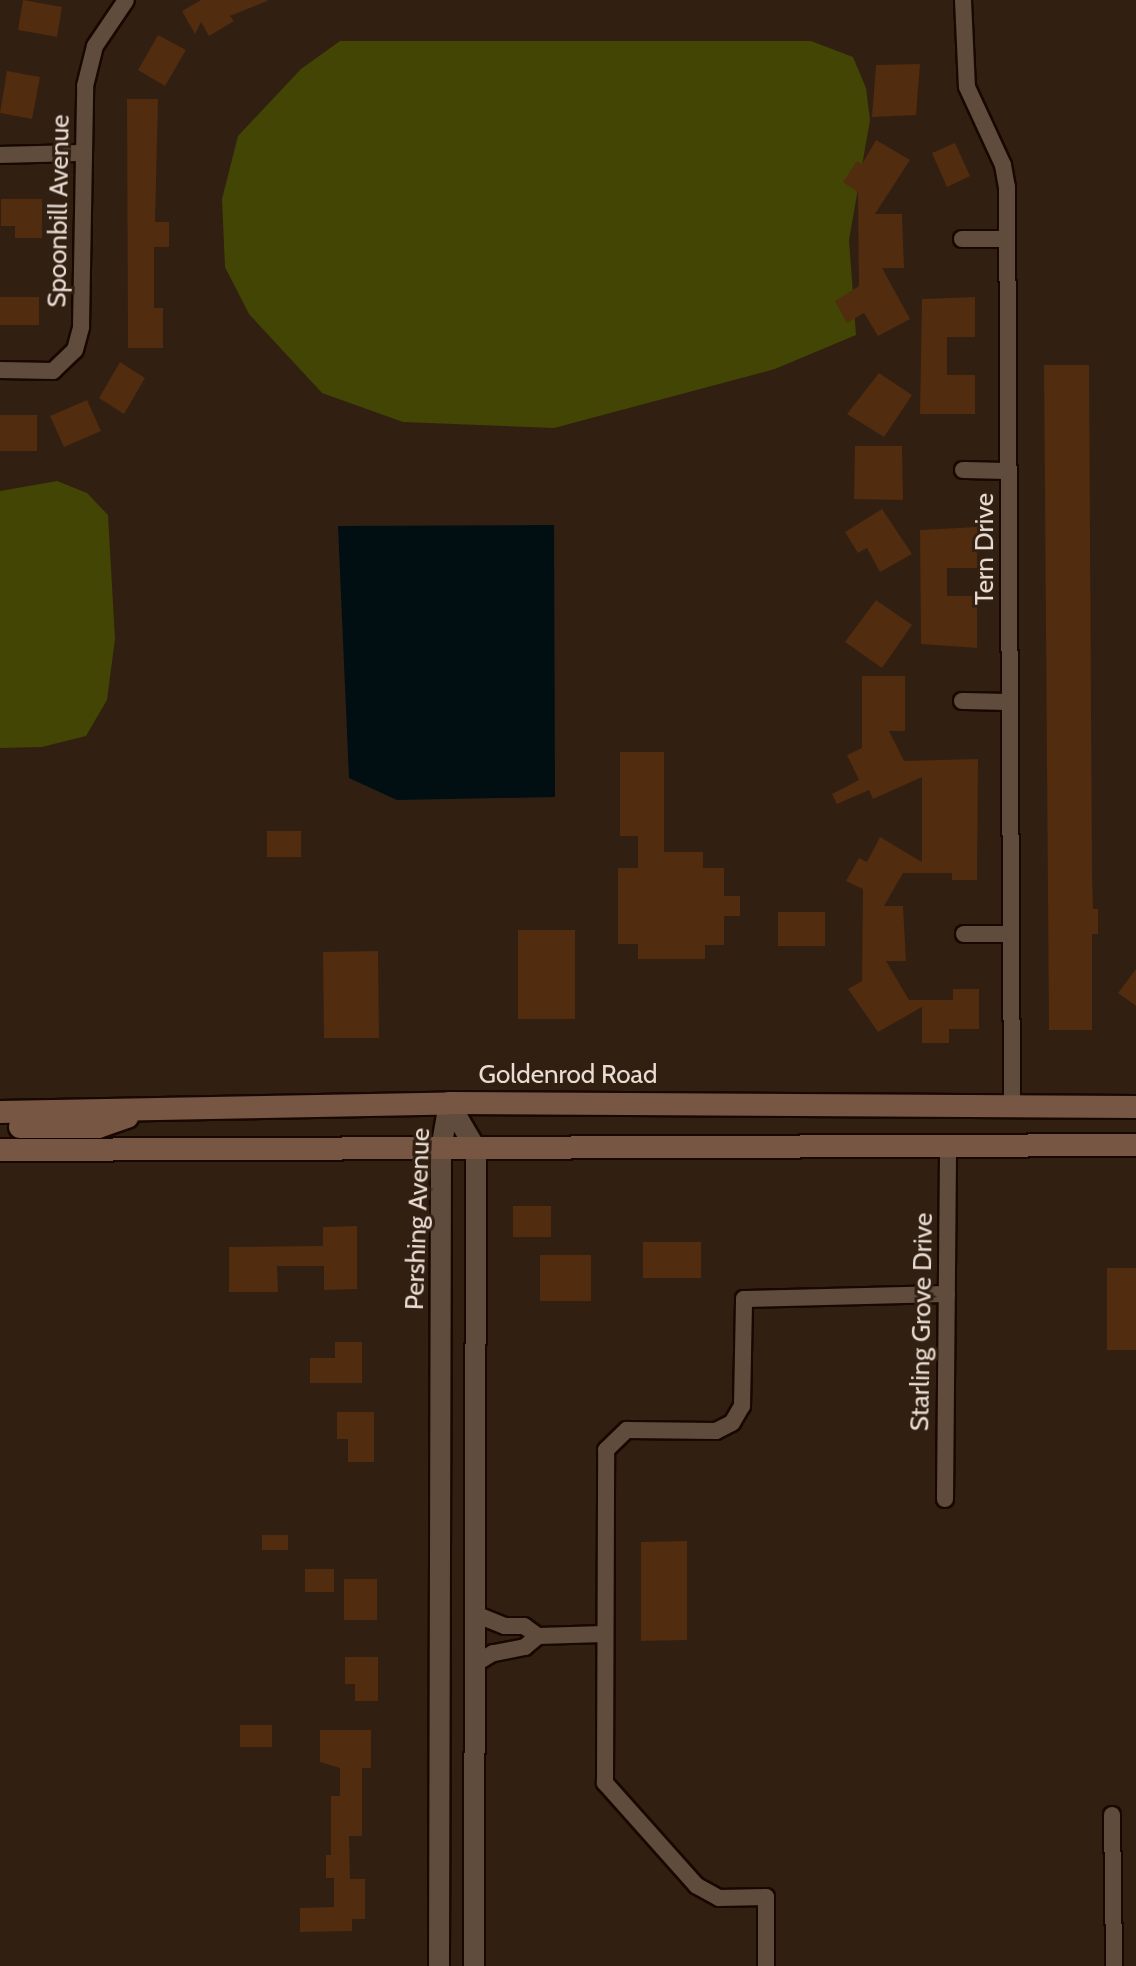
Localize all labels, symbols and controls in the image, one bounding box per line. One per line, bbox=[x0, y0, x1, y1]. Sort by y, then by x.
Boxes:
street label: Spoonbill Avenue bbox=[42, 114, 76, 308]
street label: Tern Drive bbox=[969, 493, 1001, 605]
street label: Goldenrod Road bbox=[479, 1059, 657, 1091]
street label: Pershing Avenue bbox=[399, 1127, 437, 1311]
street label: Starling Grove Drive bbox=[904, 1212, 940, 1432]

